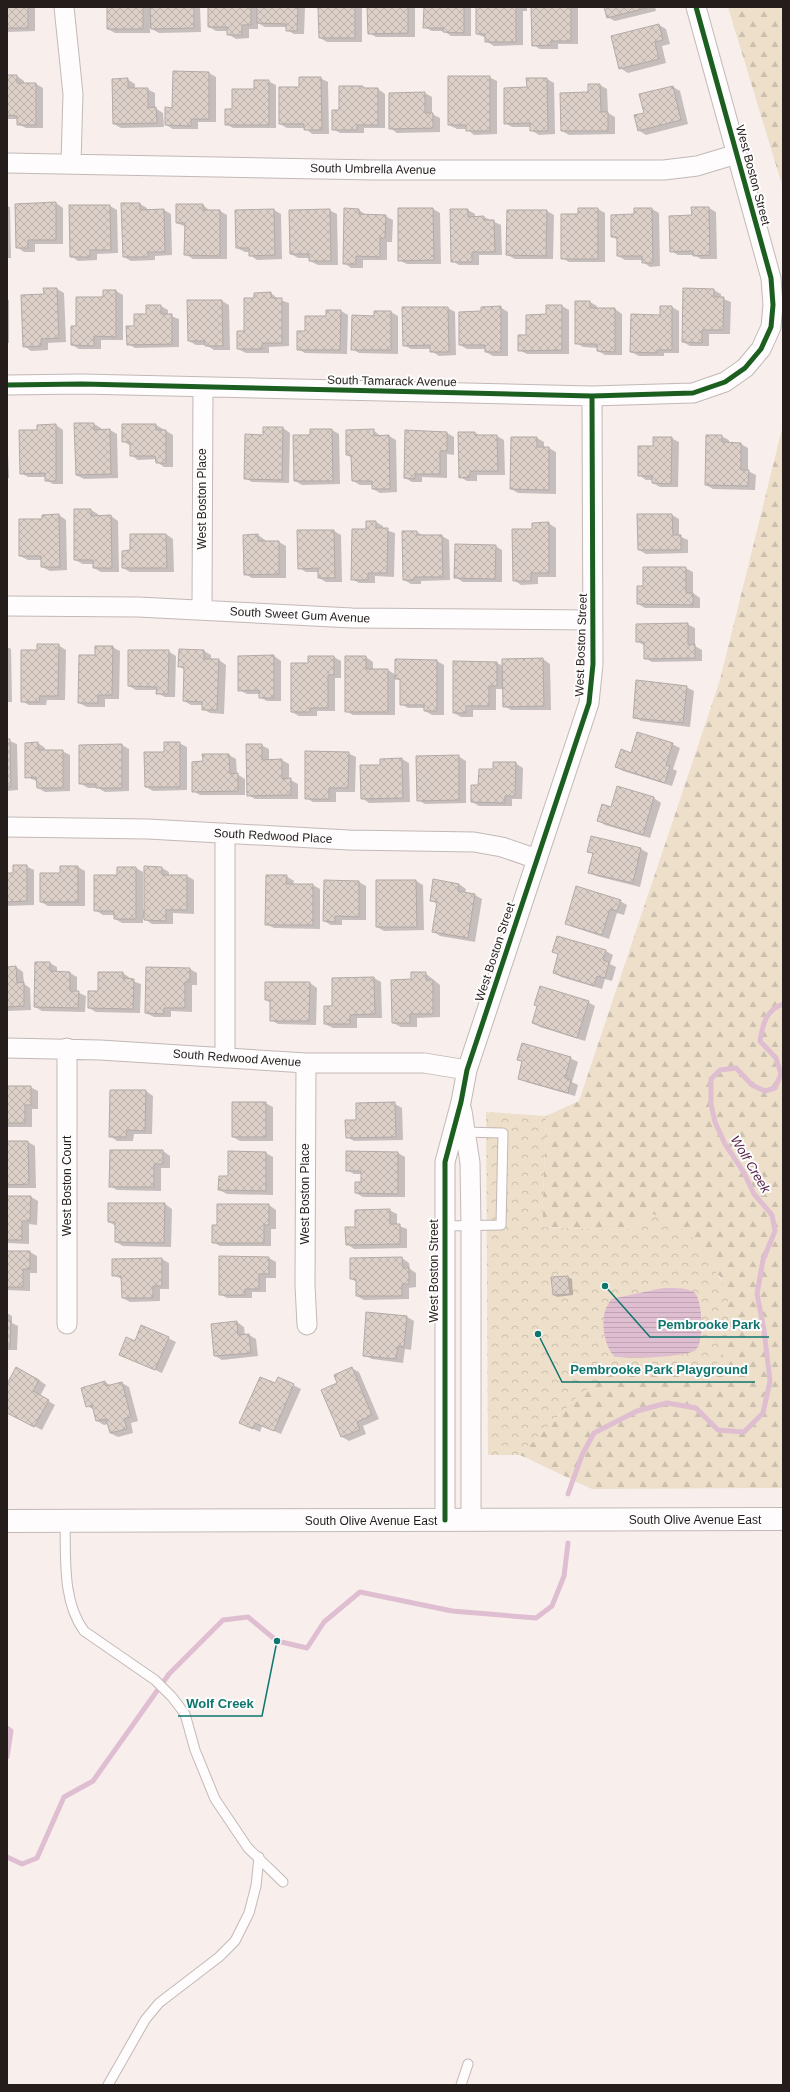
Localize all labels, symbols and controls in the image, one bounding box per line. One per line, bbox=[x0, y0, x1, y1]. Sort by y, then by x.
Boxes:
street label: West Boston Street bbox=[733, 123, 773, 227]
street label: South Umbrella Avenue bbox=[310, 161, 436, 177]
street label: South Tamarack Avenue bbox=[327, 373, 457, 389]
street label: West Boston Place bbox=[195, 448, 209, 550]
street label: West Boston Street bbox=[572, 593, 590, 697]
street label: South Sweet Gum Avenue bbox=[229, 604, 371, 626]
street label: South Redwood Place bbox=[213, 826, 333, 846]
street label: West Boston Street bbox=[472, 900, 518, 1003]
street label: South Redwood Avenue bbox=[172, 1047, 302, 1069]
water label: Wolf Creek bbox=[728, 1133, 774, 1197]
street label: West Boston Court bbox=[60, 1135, 74, 1236]
street label: West Boston Place bbox=[298, 1143, 312, 1245]
street label: West Boston Street bbox=[427, 1219, 441, 1323]
callout: Pembrooke Park bbox=[650, 1312, 769, 1337]
text: Pembrooke Park bbox=[658, 1317, 761, 1332]
callout: Pembrooke Park Playground bbox=[562, 1357, 755, 1382]
text: Pembrooke Park Playground bbox=[570, 1362, 748, 1377]
street label: South Olive Avenue East bbox=[629, 1513, 762, 1527]
street label: South Olive Avenue East bbox=[305, 1514, 438, 1528]
callout: Wolf Creek bbox=[178, 1691, 262, 1716]
text: Wolf Creek bbox=[186, 1696, 255, 1711]

